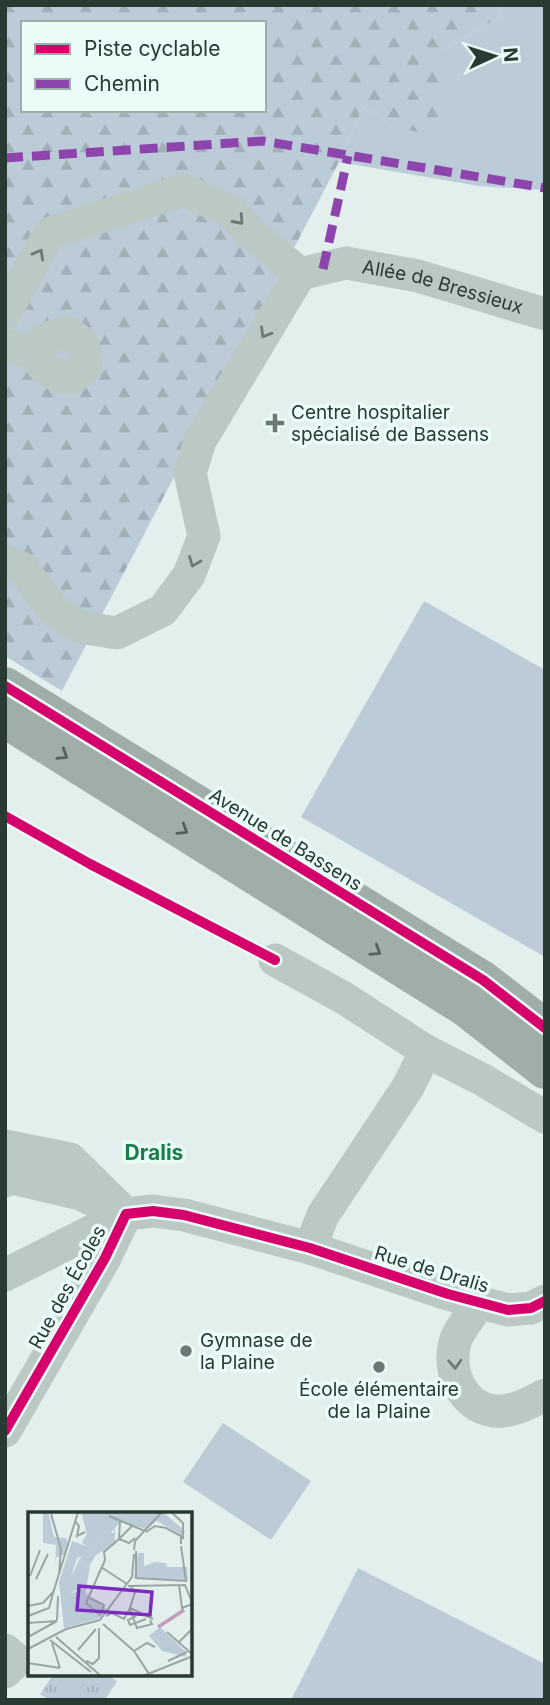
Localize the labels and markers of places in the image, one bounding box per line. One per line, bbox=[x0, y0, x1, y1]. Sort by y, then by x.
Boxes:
place label: Centre hospitalier spécialisé de Bassens bbox=[291, 401, 489, 446]
marker: Centre hospitalier spécialisé de Bassens bbox=[265, 413, 285, 433]
place label: Gymnase de la Plaine bbox=[200, 1329, 313, 1374]
marker: Gymnase de la Plaine bbox=[178, 1343, 194, 1359]
marker: École élémentaire de la Plaine bbox=[371, 1359, 387, 1375]
place label: École élémentaire de la Plaine bbox=[299, 1377, 459, 1423]

